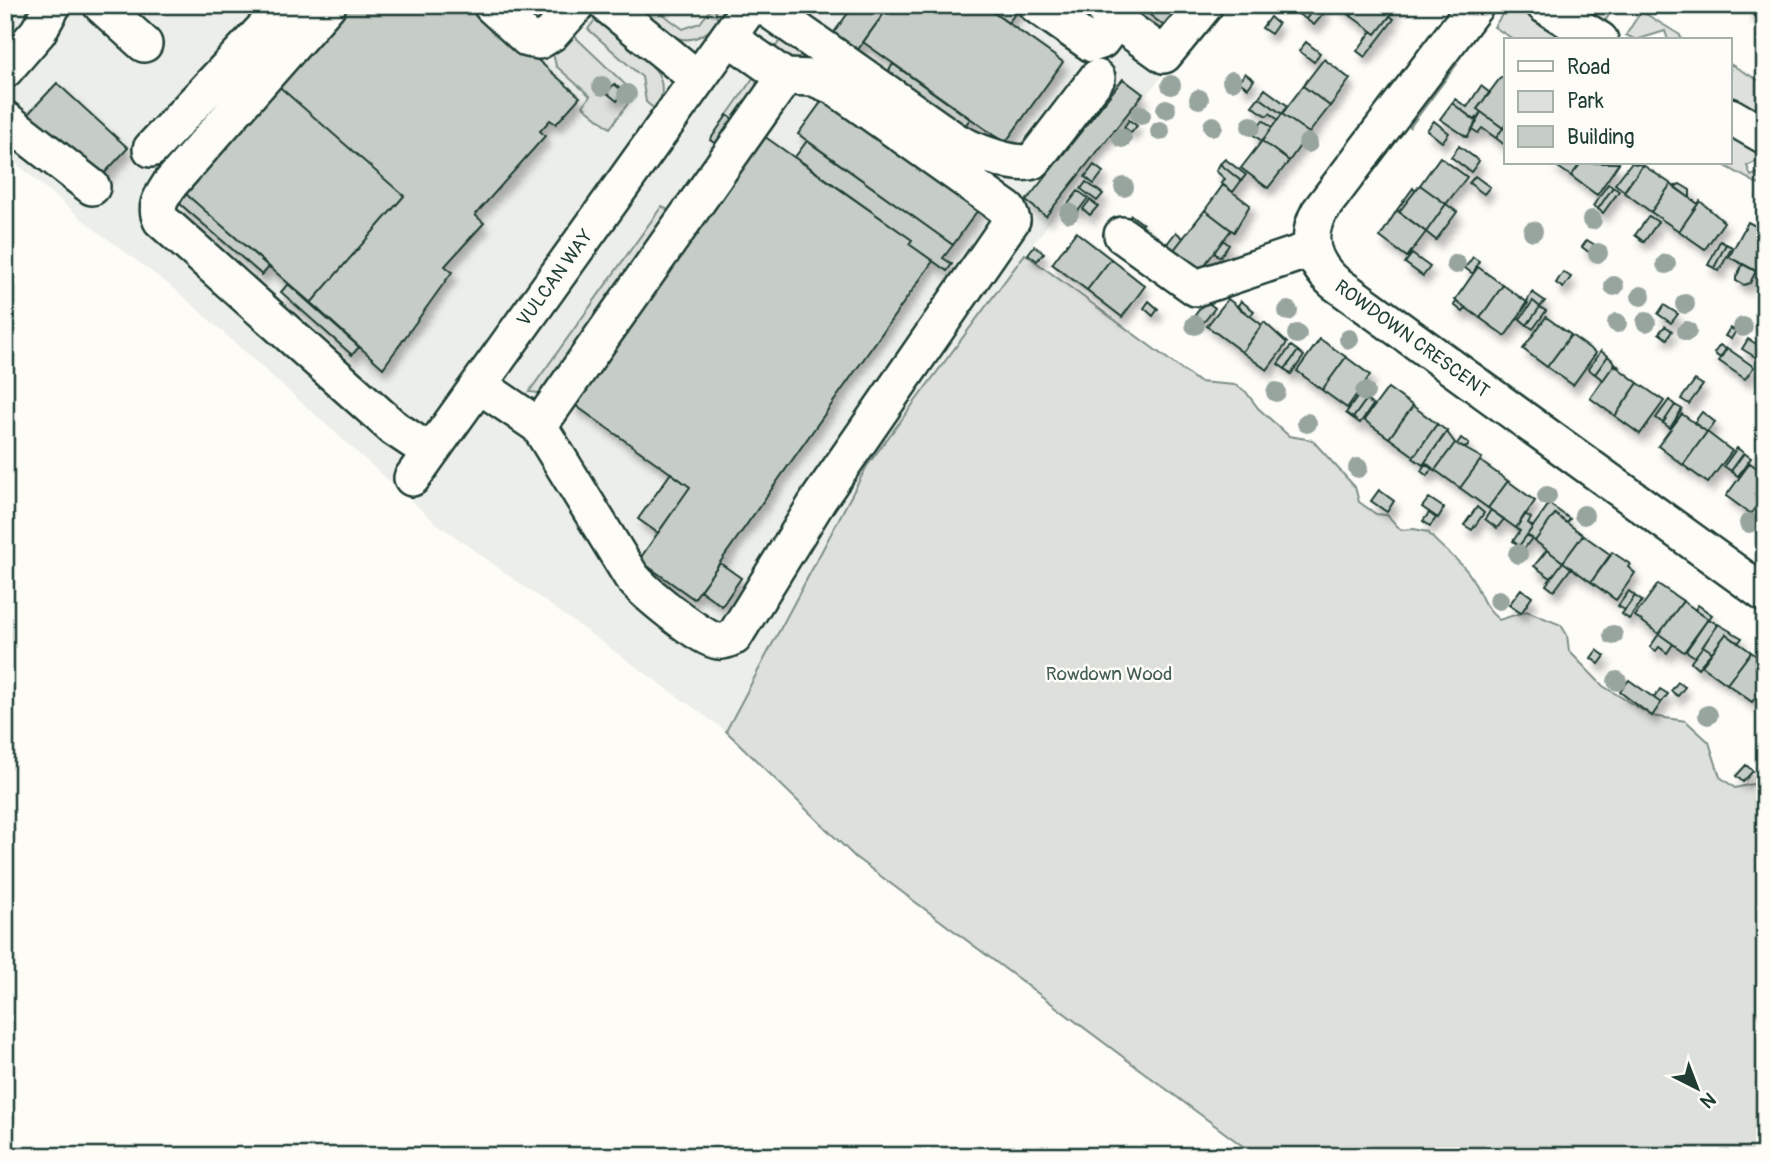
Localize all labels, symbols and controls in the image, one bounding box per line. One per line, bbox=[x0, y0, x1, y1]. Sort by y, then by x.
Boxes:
legend bbox=[1504, 38, 1732, 164]
text: Road bbox=[1567, 54, 1611, 81]
text: Park bbox=[1567, 88, 1604, 115]
text: Building bbox=[1567, 124, 1634, 151]
street label: VULCAN WAY bbox=[512, 225, 598, 331]
street label: ROWDOWN CRESCENT bbox=[1330, 275, 1494, 403]
park label: Rowdown Wood bbox=[1046, 662, 1172, 686]
north arrow bbox=[1662, 1052, 1732, 1122]
text: N bbox=[1695, 1087, 1721, 1113]

